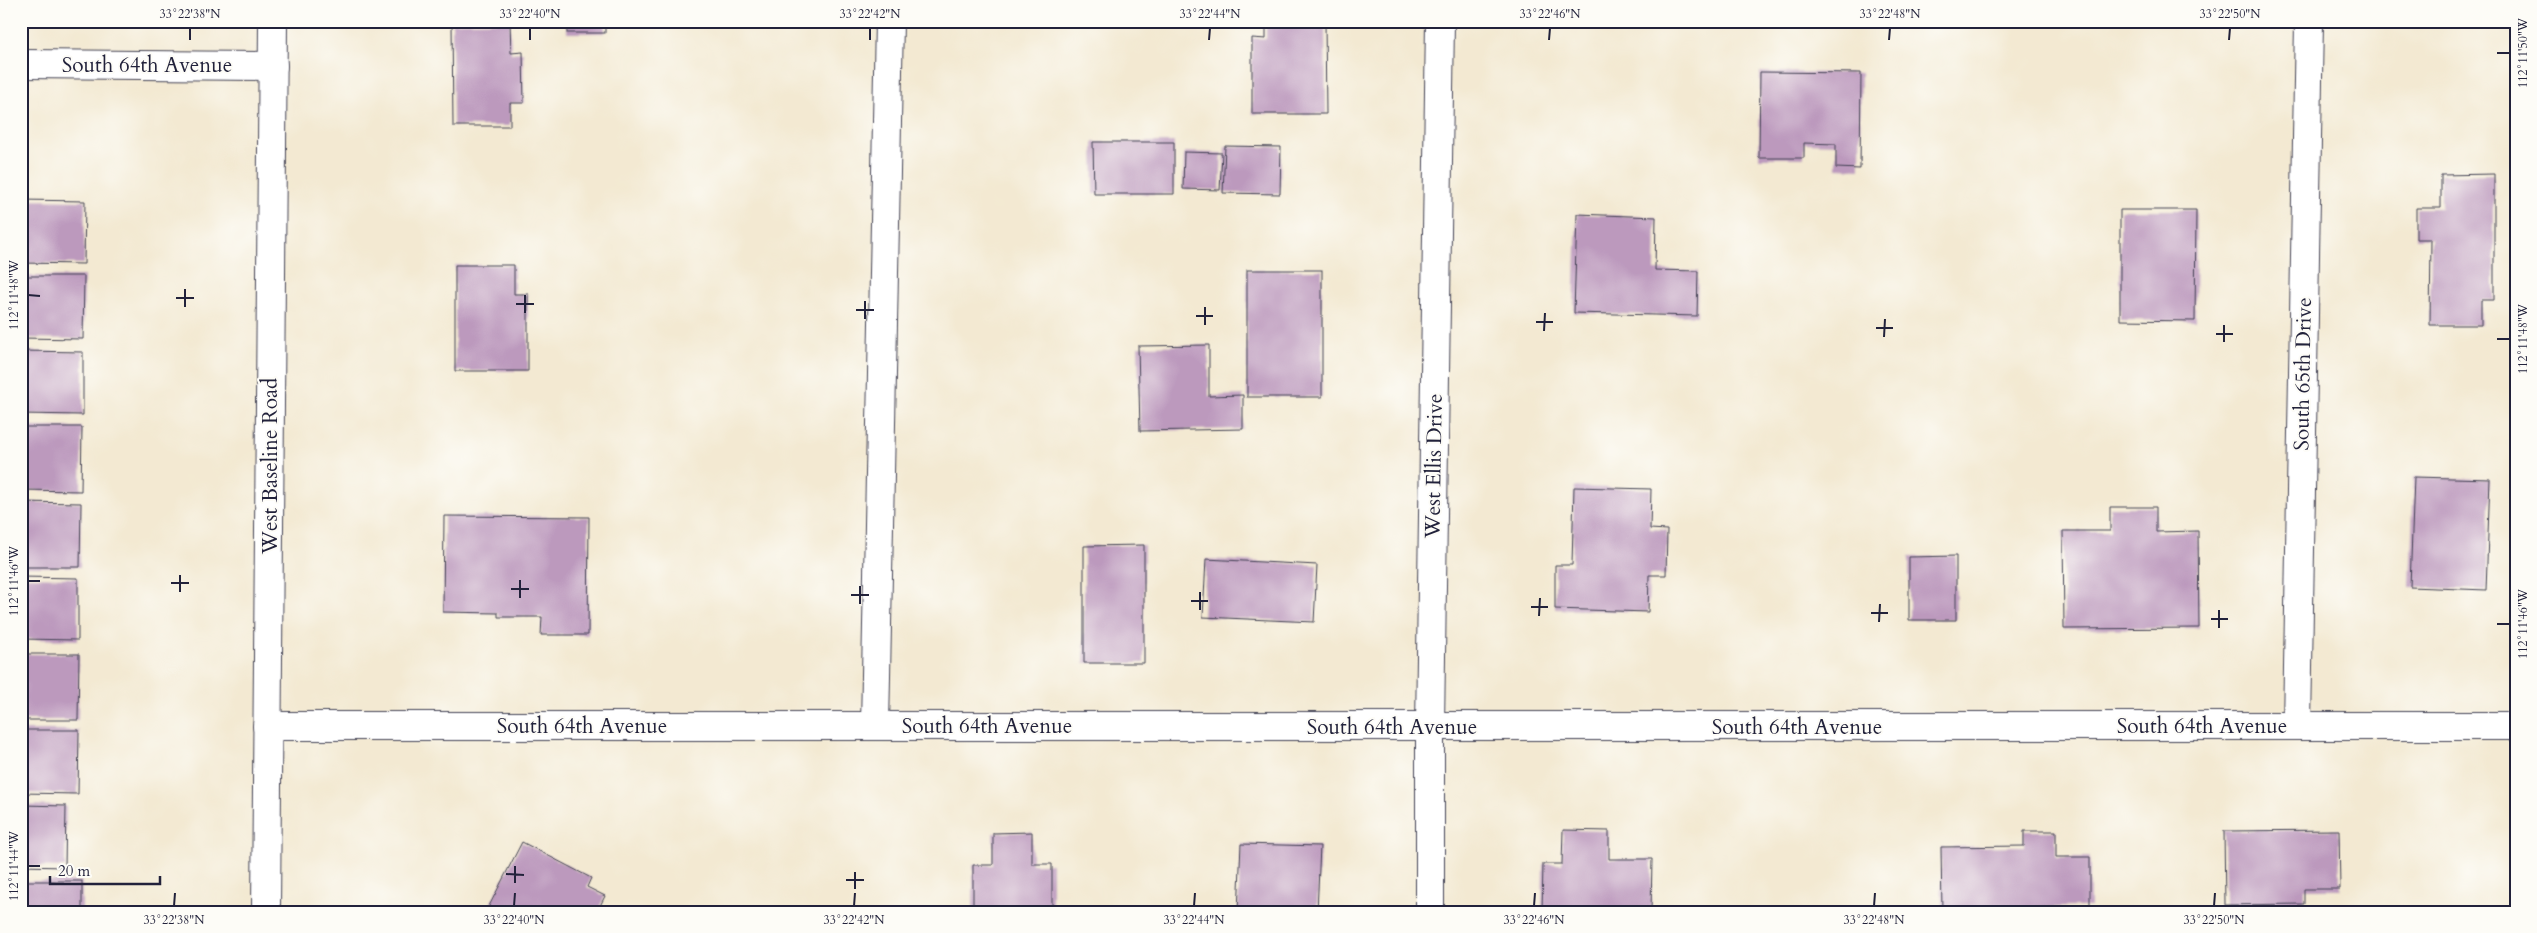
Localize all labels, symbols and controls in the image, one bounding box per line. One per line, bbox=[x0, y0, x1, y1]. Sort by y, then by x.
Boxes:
text: 33°22'38"N bbox=[160, 6, 221, 22]
text: 33°22'40"N bbox=[500, 6, 561, 22]
text: 33°22'42"N bbox=[840, 6, 901, 22]
text: 33°22'44"N bbox=[1180, 6, 1241, 22]
text: 33°22'46"N bbox=[1520, 6, 1581, 22]
text: 33°22'48"N bbox=[1860, 6, 1921, 22]
text: 33°22'50"N bbox=[2200, 6, 2261, 22]
text: 112°11'50"W bbox=[2515, 17, 2531, 88]
street label: South 64th Avenue bbox=[62, 51, 232, 80]
text: 112°11'48"W bbox=[6, 259, 22, 330]
street label: South 65th Drive bbox=[2287, 297, 2319, 451]
text: 112°11'48"W bbox=[2515, 303, 2531, 374]
street label: West Baseline Road bbox=[256, 378, 285, 555]
street label: West Ellis Drive bbox=[1418, 393, 1450, 540]
text: 112°11'46"W bbox=[6, 545, 22, 616]
text: 112°11'46"W bbox=[2515, 588, 2531, 659]
street label: South 64th Avenue bbox=[497, 712, 667, 741]
street label: South 64th Avenue bbox=[902, 712, 1072, 741]
street label: South 64th Avenue bbox=[2117, 712, 2287, 741]
street label: South 64th Avenue bbox=[1307, 713, 1477, 742]
street label: South 64th Avenue bbox=[1712, 713, 1882, 742]
text: 112°11'44"W bbox=[6, 830, 22, 901]
scale bar bbox=[50, 853, 160, 885]
text: 20 m bbox=[58, 861, 90, 881]
text: 33°22'38"N bbox=[144, 912, 205, 928]
text: 33°22'40"N bbox=[484, 912, 545, 928]
text: 33°22'42"N bbox=[824, 912, 885, 928]
text: 33°22'44"N bbox=[1164, 912, 1225, 928]
text: 33°22'46"N bbox=[1504, 912, 1565, 928]
text: 33°22'48"N bbox=[1844, 912, 1905, 928]
text: 33°22'50"N bbox=[2184, 912, 2245, 928]

